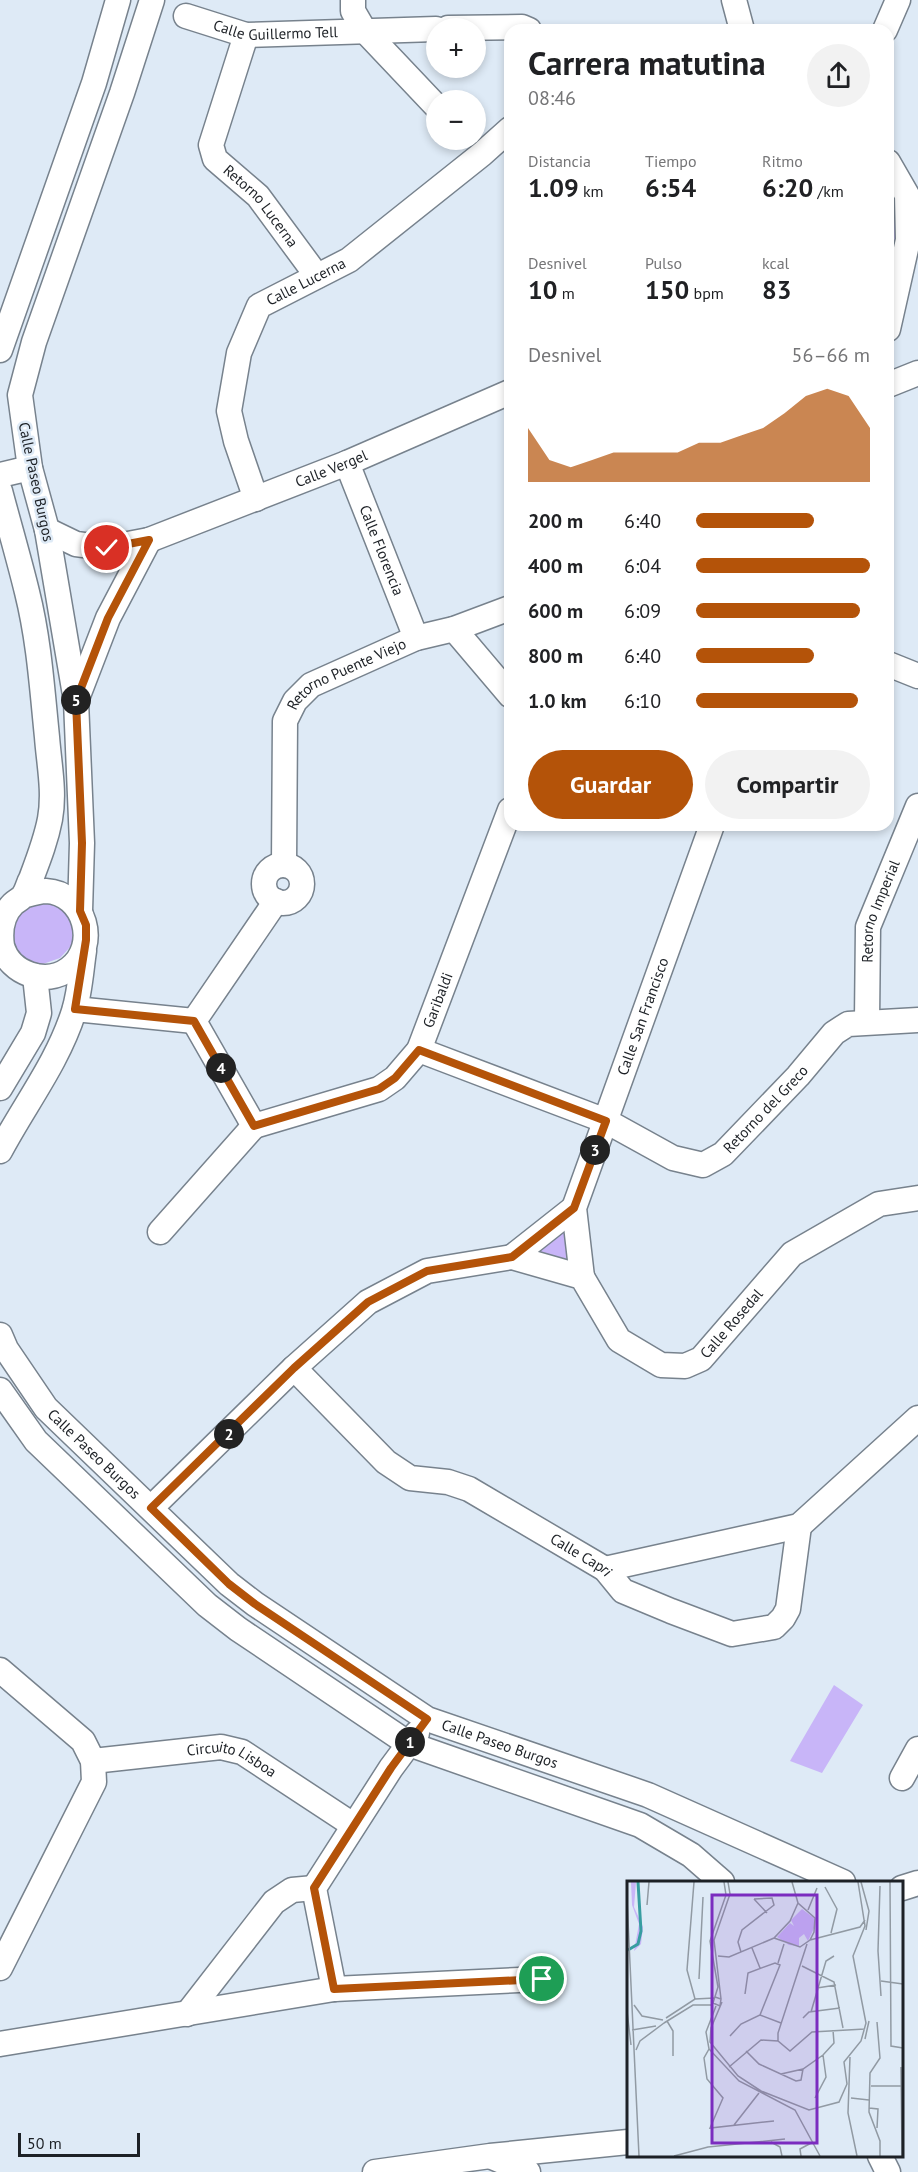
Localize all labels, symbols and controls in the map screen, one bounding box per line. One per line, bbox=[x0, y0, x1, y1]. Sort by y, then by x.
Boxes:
street label: Calle Guillermo Tell bbox=[211, 15, 339, 44]
map controls bbox=[426, 18, 486, 150]
button: + bbox=[426, 18, 486, 78]
text: Carrera matutina bbox=[528, 41, 766, 84]
button: share bbox=[807, 44, 870, 107]
text: 08:46 bbox=[528, 85, 576, 111]
button: − bbox=[426, 90, 486, 150]
text: Distancia bbox=[528, 151, 591, 171]
text: Tiempo bbox=[645, 151, 697, 171]
text: Ritmo bbox=[762, 151, 803, 171]
street label: Retorno Lucerna bbox=[220, 160, 303, 251]
text: 1.09 bbox=[528, 171, 579, 204]
text: 6:54 bbox=[645, 171, 696, 204]
text: 6:20 bbox=[762, 171, 813, 204]
text: km bbox=[579, 181, 604, 201]
text: /km bbox=[813, 181, 844, 201]
street label: Calle Lucerna bbox=[263, 253, 349, 310]
text: Desnivel bbox=[528, 253, 587, 273]
text: Pulso bbox=[645, 253, 682, 273]
text: kcal bbox=[762, 253, 789, 273]
text: 10 bbox=[528, 273, 557, 306]
text: 150 bbox=[645, 273, 689, 306]
text: 83 bbox=[762, 273, 791, 306]
text: m bbox=[557, 283, 575, 303]
text: bpm bbox=[689, 283, 724, 303]
text: Desnivel bbox=[528, 342, 601, 368]
text: 56–66 m bbox=[792, 342, 870, 368]
street label: Calle Paseo Burgos bbox=[15, 420, 58, 543]
street label: Calle Vergel bbox=[292, 445, 371, 491]
street label: Calle Florencia bbox=[356, 502, 408, 598]
text: 200 m bbox=[528, 508, 583, 534]
text: 6:40 bbox=[624, 508, 661, 534]
pin bbox=[81, 522, 132, 573]
icon: check bbox=[90, 531, 123, 564]
text: 400 m bbox=[528, 553, 583, 579]
text: 6:04 bbox=[624, 553, 661, 579]
text: 600 m bbox=[528, 598, 583, 624]
text: 6:09 bbox=[624, 598, 661, 624]
street label: Retorno Puente Viejo bbox=[282, 634, 409, 713]
text: 800 m bbox=[528, 643, 583, 669]
text: 6:40 bbox=[624, 643, 661, 669]
pin: 5 bbox=[61, 685, 91, 715]
text: 1.0 km bbox=[528, 688, 587, 714]
text: 6:10 bbox=[624, 688, 661, 714]
text: 5 bbox=[71, 690, 81, 710]
button: Guardar bbox=[528, 750, 693, 819]
button: Compartir bbox=[705, 750, 870, 819]
street label: Retorno Imperial bbox=[858, 856, 904, 963]
street label: Calle San Francisco bbox=[613, 955, 672, 1078]
street label: Garibaldi bbox=[418, 970, 457, 1030]
pin: 4 bbox=[206, 1053, 236, 1083]
text: 4 bbox=[216, 1058, 226, 1078]
street label: Retorno del Greco bbox=[719, 1061, 812, 1157]
pin: 3 bbox=[580, 1135, 610, 1165]
text: 3 bbox=[590, 1140, 600, 1160]
street label: Calle Rosedal bbox=[696, 1284, 767, 1362]
street label: Calle Paseo Burgos bbox=[44, 1405, 145, 1503]
pin: 2 bbox=[214, 1419, 244, 1449]
text: 2 bbox=[224, 1424, 234, 1444]
street label: Calle Capri bbox=[547, 1529, 617, 1580]
street label: Calle Paseo Burgos bbox=[439, 1715, 561, 1772]
pin: 1 bbox=[395, 1727, 425, 1757]
text: 1 bbox=[405, 1732, 415, 1752]
street label: Circuito Lisboa bbox=[186, 1737, 280, 1781]
inset map bbox=[627, 1881, 903, 2157]
pin bbox=[516, 1953, 567, 2004]
icon: arrive bbox=[525, 1962, 558, 1995]
scale bar bbox=[18, 2130, 140, 2158]
text: 50 m bbox=[27, 2133, 62, 2153]

